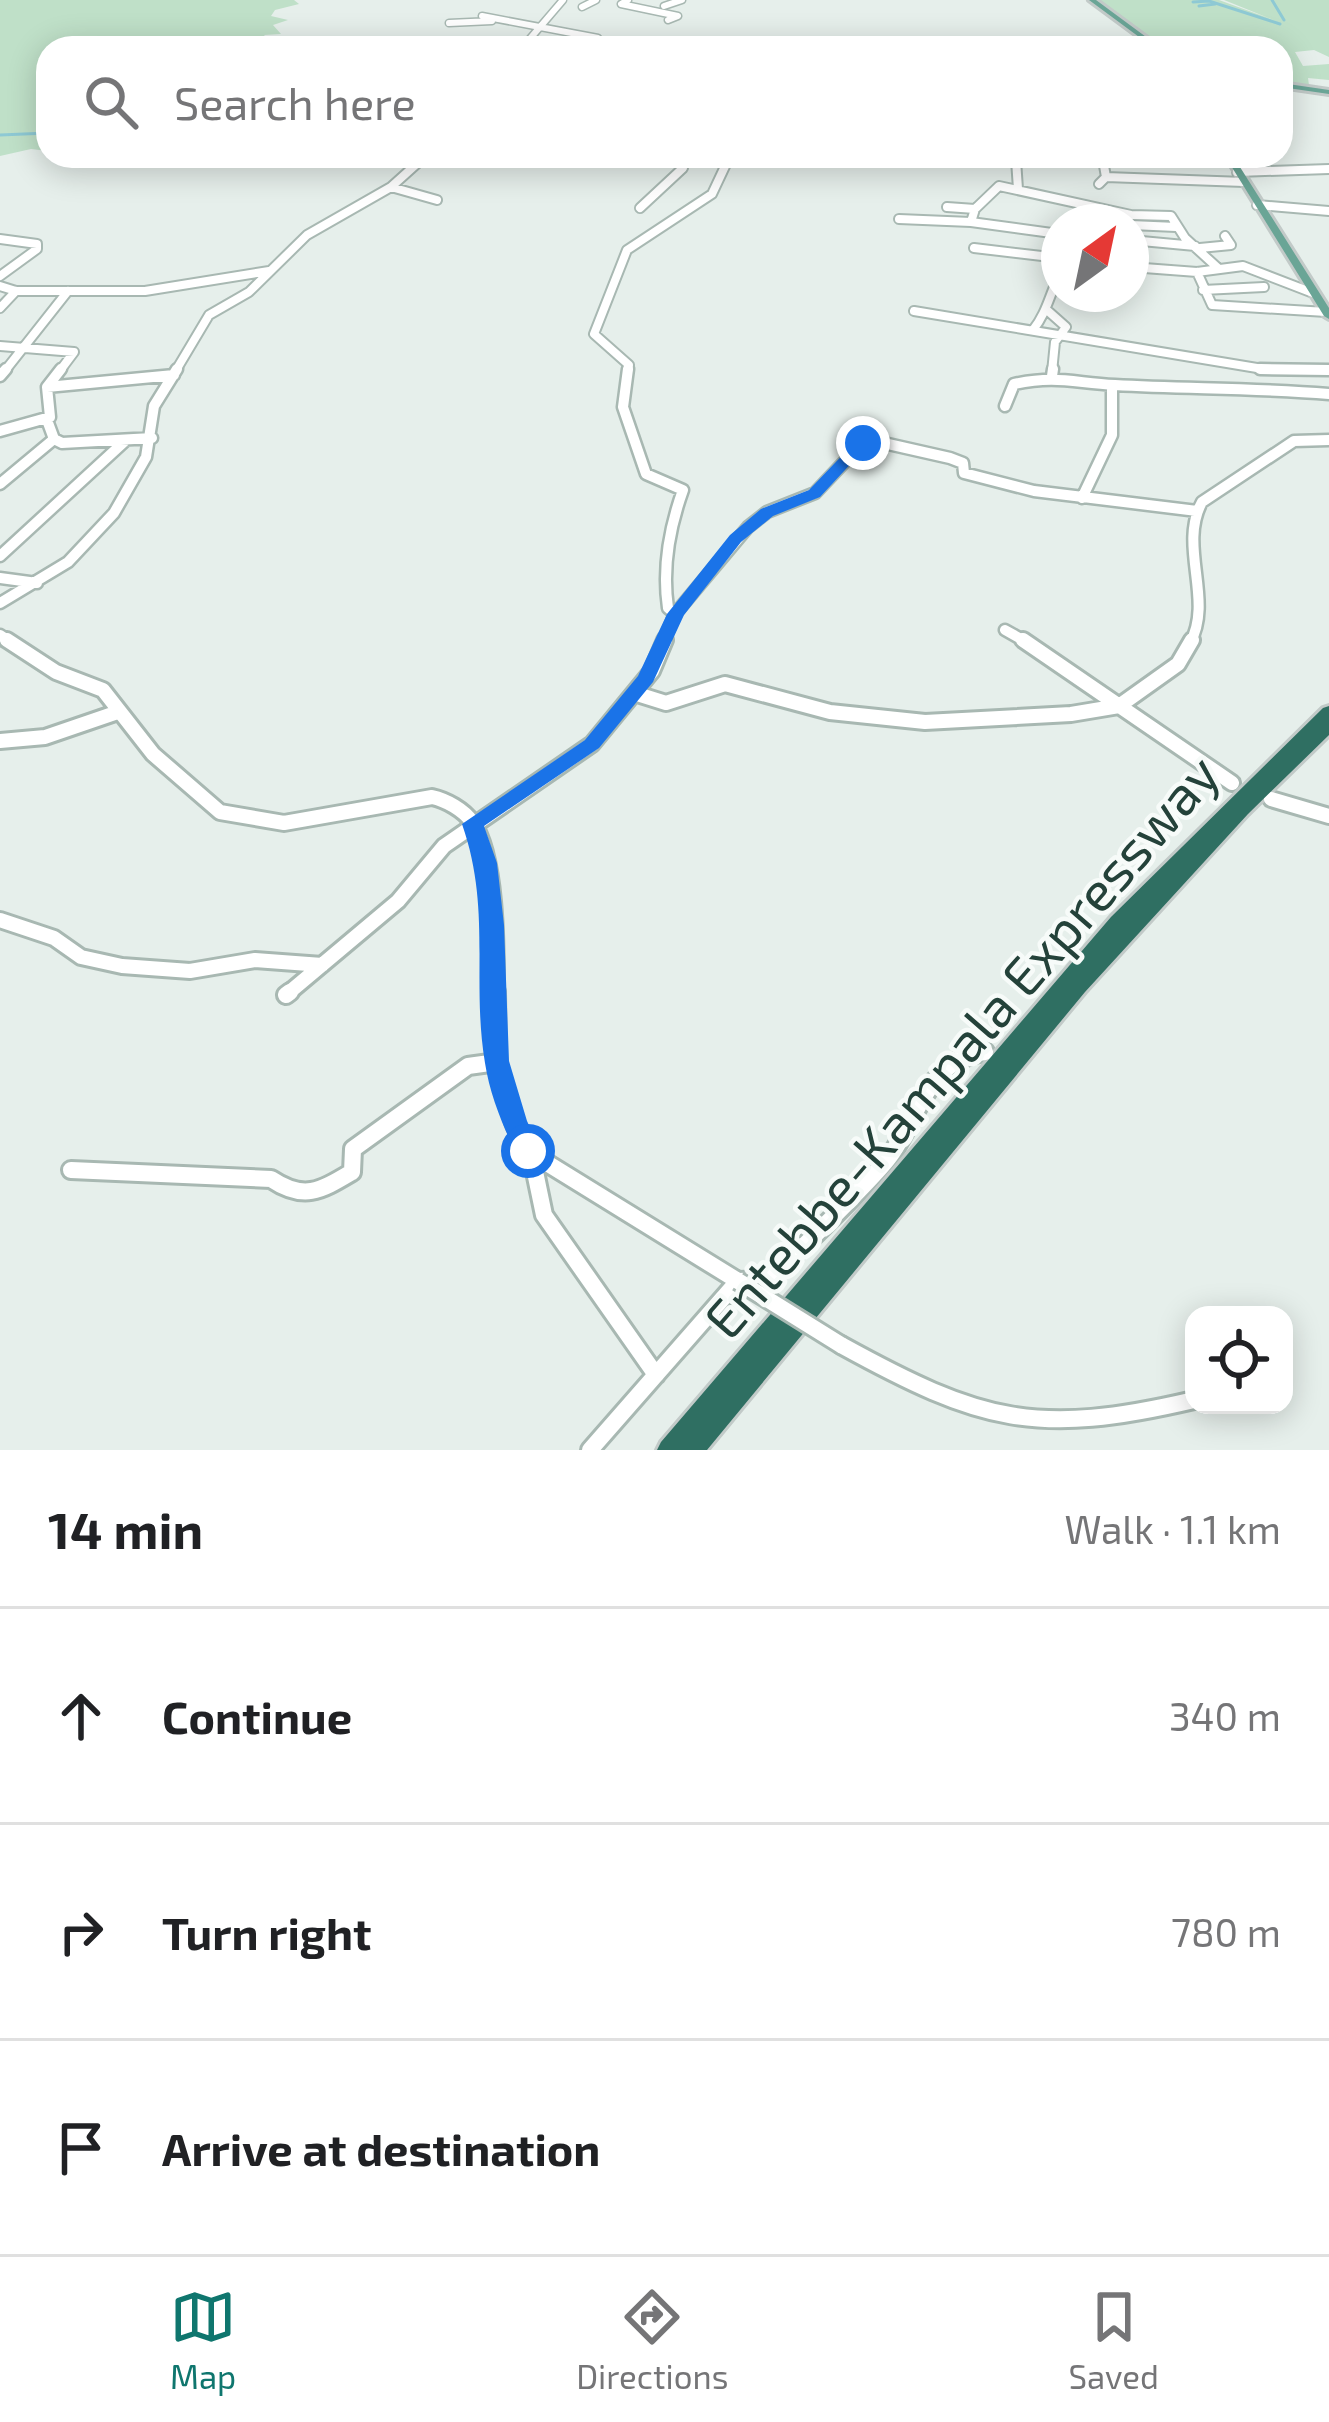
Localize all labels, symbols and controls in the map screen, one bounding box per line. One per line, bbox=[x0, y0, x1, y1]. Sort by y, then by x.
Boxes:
search box bbox=[36, 36, 1293, 168]
icon: search bbox=[78, 69, 144, 135]
text: Search here bbox=[174, 75, 416, 129]
north arrow bbox=[1041, 204, 1149, 312]
route end bbox=[836, 416, 890, 470]
street label: Entebbe-Kampala Expressway bbox=[689, 741, 1231, 1350]
route start bbox=[501, 1124, 555, 1178]
map controls bbox=[1185, 1306, 1293, 1414]
button: locate bbox=[1185, 1306, 1293, 1414]
text: 14 min bbox=[48, 1498, 203, 1559]
text: Walk · 1.1 km bbox=[1064, 1505, 1281, 1552]
icon: ahead bbox=[48, 1683, 114, 1749]
text: Continue bbox=[162, 1689, 352, 1743]
text: 340 m bbox=[1169, 1692, 1281, 1739]
icon: right bbox=[48, 1899, 114, 1965]
text: Turn right bbox=[162, 1905, 371, 1959]
text: 780 m bbox=[1171, 1908, 1281, 1955]
icon: arrive bbox=[48, 2115, 114, 2181]
text: Arrive at destination bbox=[162, 2121, 600, 2175]
tab: Map bbox=[170, 2284, 236, 2396]
tab: Directions bbox=[576, 2284, 728, 2396]
tab: Saved bbox=[1068, 2284, 1159, 2396]

